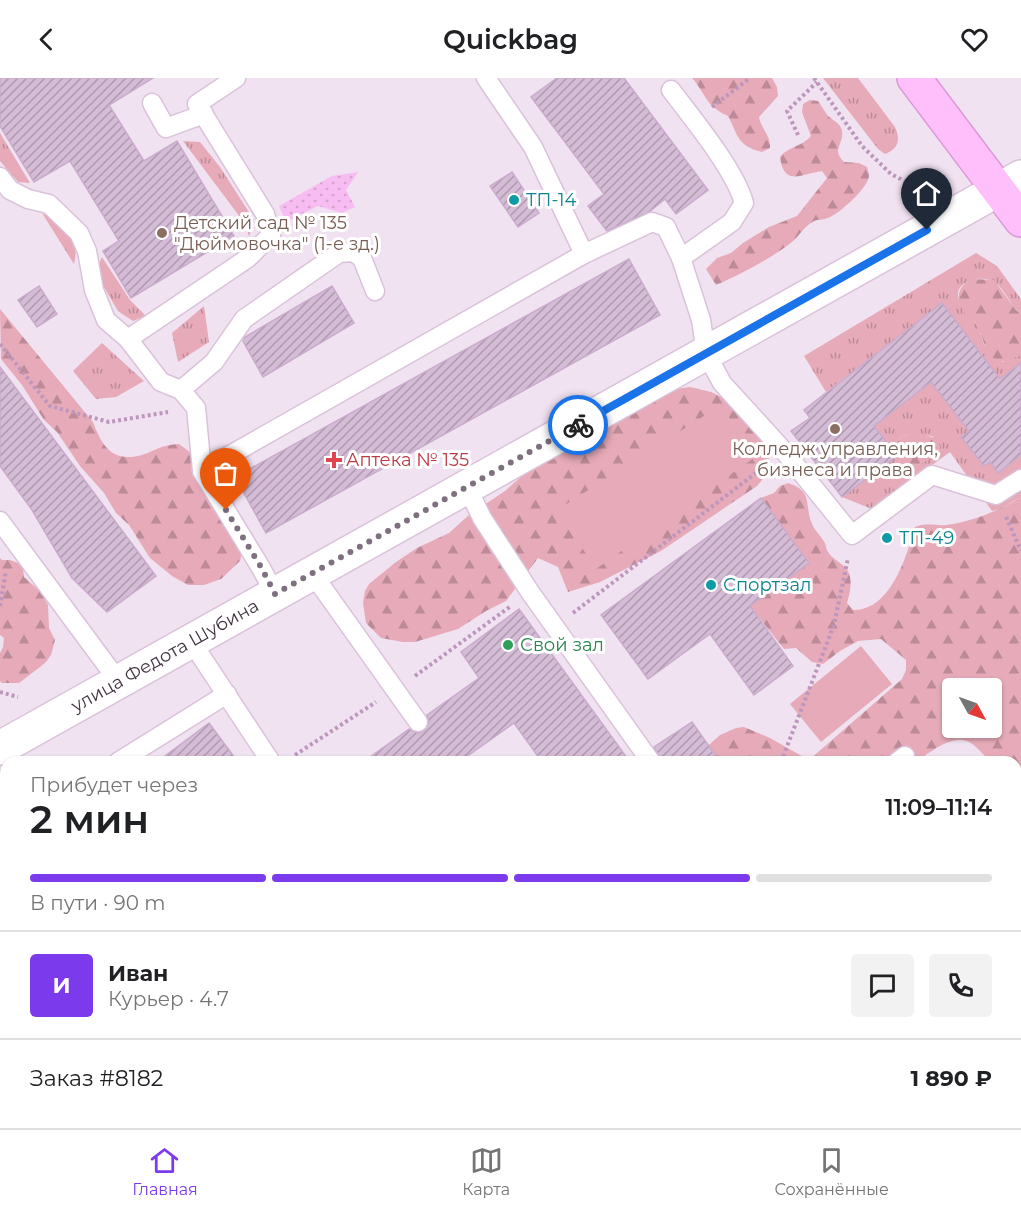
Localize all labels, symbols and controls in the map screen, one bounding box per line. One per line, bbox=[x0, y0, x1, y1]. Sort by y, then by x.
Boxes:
icon: back bbox=[30, 23, 63, 56]
text: Quickbag bbox=[443, 23, 578, 56]
icon: heart bbox=[958, 23, 991, 56]
pin bbox=[901, 168, 952, 230]
icon: home bbox=[910, 177, 943, 210]
place label: ТП-14 bbox=[526, 189, 576, 211]
marker: ТП-14 bbox=[507, 193, 521, 207]
place label: Детский сад № 135 "Дюймовочка" (1-е зд.) bbox=[174, 212, 380, 255]
marker: Детский сад № 135 "Дюймовочка" (1-е зд.) bbox=[155, 226, 169, 240]
courier bbox=[548, 395, 608, 455]
icon: bike bbox=[562, 409, 595, 442]
marker: Колледж управления, бизнеса и права bbox=[828, 422, 842, 436]
place label: Колледж управления, бизнеса и права bbox=[732, 438, 938, 481]
pin bbox=[200, 448, 251, 510]
place label: Аптека № 135 bbox=[346, 449, 469, 471]
marker: Аптека № 135 bbox=[327, 453, 341, 467]
icon: bag bbox=[209, 457, 242, 490]
place label: ТП-49 bbox=[899, 527, 954, 549]
marker: ТП-49 bbox=[880, 531, 894, 545]
place label: Спортзал bbox=[723, 574, 811, 596]
marker: Спортзал bbox=[704, 578, 718, 592]
street label: улица Федота Шубина bbox=[66, 595, 263, 717]
place label: Свой зал bbox=[520, 634, 604, 656]
marker: Свой зал bbox=[501, 638, 515, 652]
north arrow bbox=[942, 678, 1002, 738]
map controls bbox=[942, 678, 1002, 738]
text: Прибудет через bbox=[30, 773, 198, 797]
text: 11:09–11:14 bbox=[885, 794, 992, 821]
text: 2 мин bbox=[30, 795, 149, 843]
text: В пути · 90 m bbox=[30, 891, 165, 915]
button: chat bbox=[851, 954, 914, 1017]
button: phone bbox=[929, 954, 992, 1017]
text: Иван bbox=[108, 960, 168, 987]
text: И bbox=[52, 972, 71, 999]
text: Курьер · 4.7 bbox=[108, 987, 229, 1011]
text: Заказ #8182 bbox=[30, 1065, 163, 1092]
text: 1 890 ₽ bbox=[910, 1065, 992, 1092]
tab: Главная bbox=[132, 1144, 198, 1199]
tab: Карта bbox=[462, 1144, 510, 1199]
tab: Сохранённые bbox=[774, 1144, 889, 1199]

